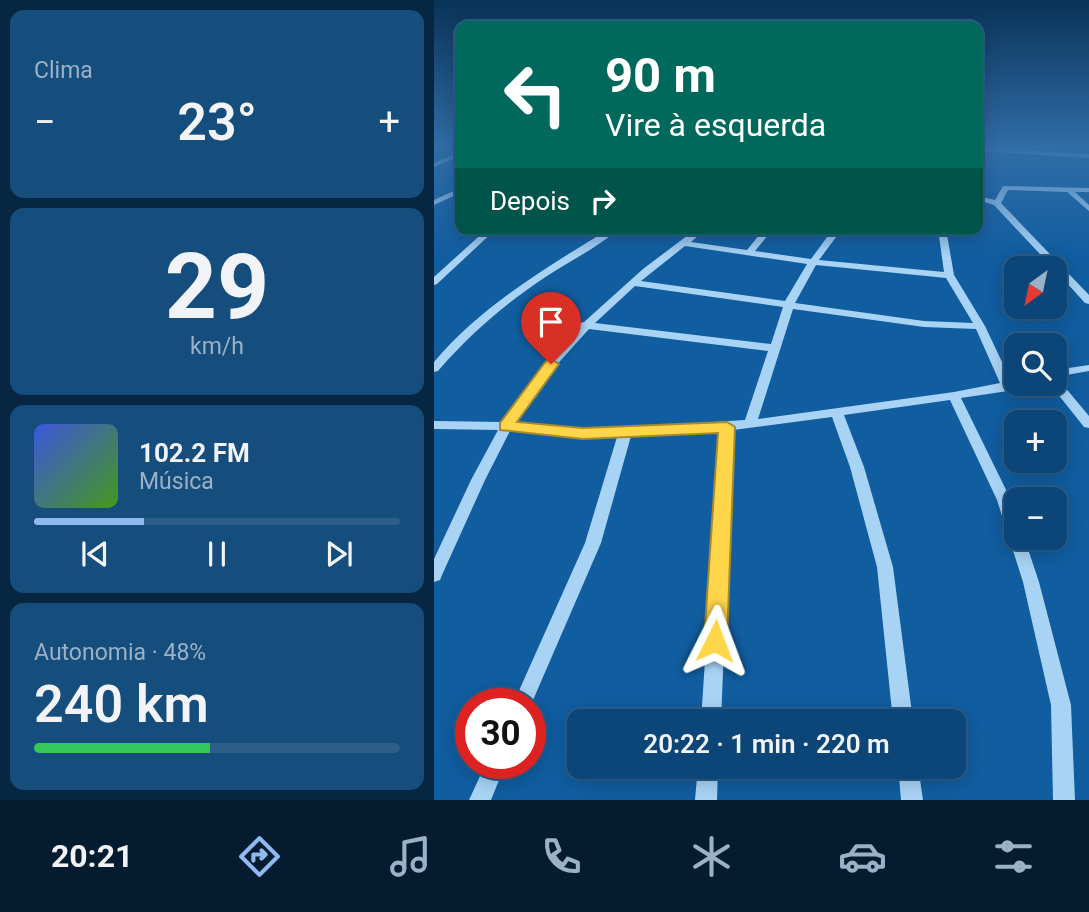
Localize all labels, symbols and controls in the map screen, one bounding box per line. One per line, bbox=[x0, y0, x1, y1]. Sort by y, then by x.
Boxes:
text: 90 m bbox=[605, 47, 716, 104]
icon: left bbox=[490, 49, 581, 140]
text: Clima bbox=[34, 57, 93, 84]
text: 23° bbox=[177, 92, 257, 153]
text: − bbox=[34, 100, 56, 144]
text: + bbox=[378, 100, 400, 144]
text: Vire à esquerda bbox=[605, 106, 826, 144]
icon: right bbox=[584, 182, 622, 220]
text: Depois bbox=[490, 186, 570, 216]
text: 29 bbox=[165, 234, 269, 340]
north arrow bbox=[1004, 256, 1068, 318]
map controls bbox=[1004, 256, 1067, 550]
pin bbox=[521, 292, 581, 364]
icon: arrive bbox=[532, 303, 570, 341]
text: km/h bbox=[190, 333, 244, 360]
button: search bbox=[1004, 333, 1067, 396]
button: + bbox=[1004, 410, 1067, 473]
text: 102.2 FM bbox=[139, 438, 250, 468]
text: Música bbox=[139, 468, 214, 495]
button: − bbox=[1004, 487, 1067, 550]
icon: previous bbox=[76, 535, 114, 573]
icon: pause bbox=[198, 535, 236, 573]
icon: next bbox=[320, 535, 358, 573]
position arrow bbox=[678, 604, 752, 678]
text: Autonomia · 48% bbox=[34, 639, 206, 666]
text: 240 km bbox=[34, 674, 209, 735]
speed limit sign: 30 bbox=[455, 688, 546, 779]
text: 20:22 · 1 min · 220 m bbox=[643, 729, 890, 759]
icon: directions bbox=[235, 832, 284, 881]
icon: music bbox=[386, 832, 435, 881]
icon: phone bbox=[537, 832, 586, 881]
icon: climate bbox=[687, 832, 736, 881]
icon: car bbox=[838, 832, 887, 881]
icon: filters bbox=[989, 832, 1038, 881]
text: 20:21 bbox=[51, 837, 133, 875]

